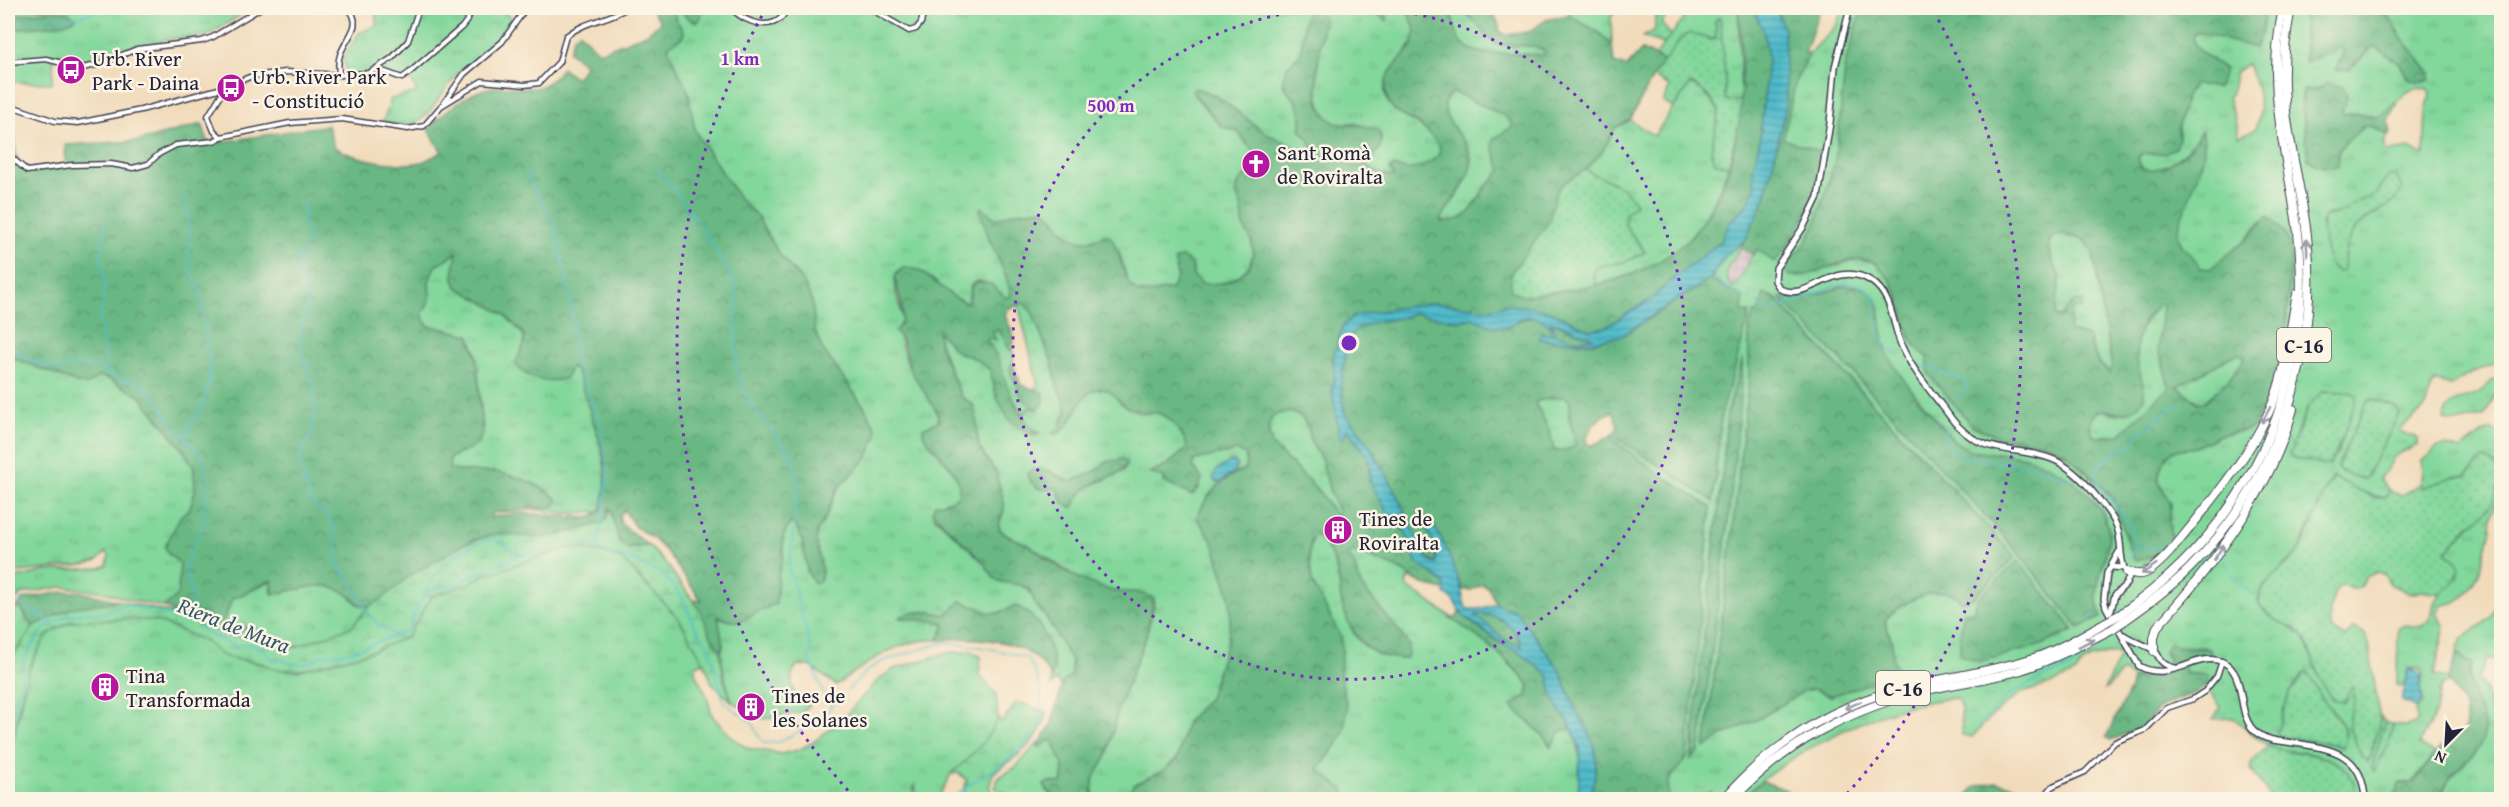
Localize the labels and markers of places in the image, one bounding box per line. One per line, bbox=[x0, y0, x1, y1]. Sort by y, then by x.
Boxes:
place label: Urb. River Park - Daina bbox=[92, 43, 199, 98]
bus stop icon: Urb. River Park - Daina bbox=[55, 54, 87, 86]
place label: Urb. River Park - Constitució bbox=[252, 61, 387, 116]
bus stop icon: Urb. River Park - Constitució bbox=[215, 72, 247, 104]
place label: Sant Romà de Roviralta bbox=[1277, 137, 1383, 192]
church icon: Sant Romà de Roviralta bbox=[1240, 148, 1272, 180]
centre of rings bbox=[1339, 333, 1359, 353]
place label: Tines de Roviralta bbox=[1359, 503, 1439, 558]
building icon: Tines de Roviralta bbox=[1322, 514, 1354, 546]
place label: Tina Transformada bbox=[126, 660, 251, 715]
building icon: Tina Transformada bbox=[89, 671, 121, 703]
place label: Tines de les Solanes bbox=[772, 680, 867, 735]
building icon: Tines de les Solanes bbox=[735, 691, 767, 723]

